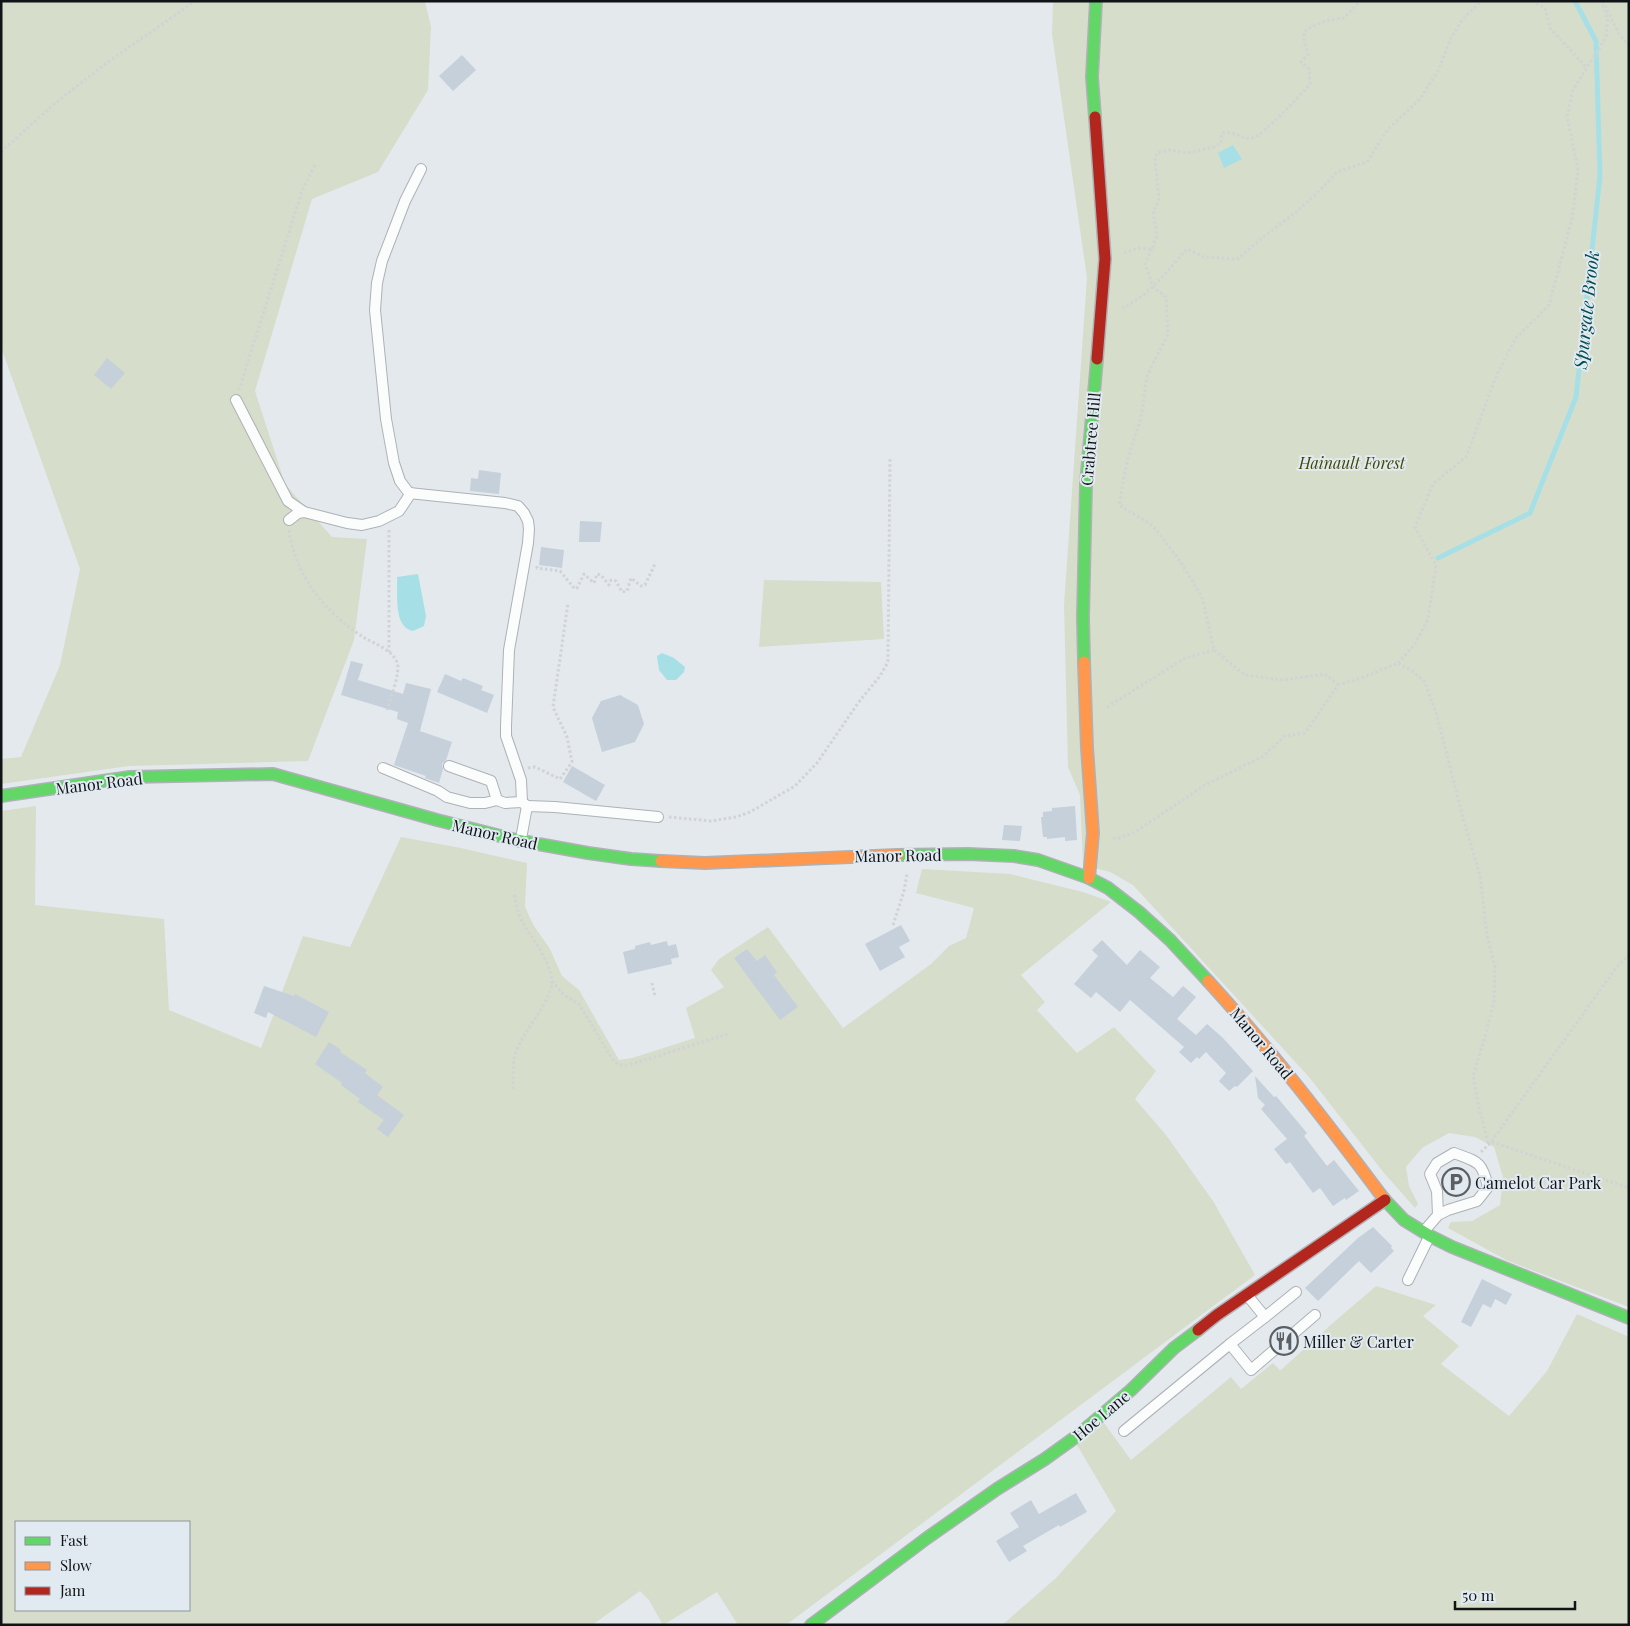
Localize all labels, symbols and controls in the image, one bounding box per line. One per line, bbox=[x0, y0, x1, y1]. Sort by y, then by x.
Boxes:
water label: Spurgate Brook bbox=[1568, 250, 1604, 371]
street label: Crabtree Hill bbox=[1075, 391, 1105, 487]
park label: Hainault Forest bbox=[1298, 452, 1406, 473]
street label: Manor Road bbox=[54, 767, 144, 799]
street label: Manor Road bbox=[450, 814, 540, 854]
street label: Manor Road bbox=[854, 844, 942, 866]
street label: Manor Road bbox=[1226, 1003, 1298, 1083]
parking icon: Camelot Car Park bbox=[1441, 1167, 1471, 1197]
place label: Camelot Car Park bbox=[1475, 1172, 1602, 1193]
restaurant icon: Miller & Carter bbox=[1269, 1326, 1299, 1356]
place label: Miller & Carter bbox=[1303, 1331, 1414, 1352]
street label: Hoe Lane bbox=[1068, 1385, 1134, 1445]
legend bbox=[15, 1521, 190, 1611]
text: Fast bbox=[60, 1530, 89, 1550]
text: Slow bbox=[60, 1555, 92, 1575]
scale bar bbox=[1455, 1578, 1575, 1610]
text: Jam bbox=[59, 1580, 86, 1600]
text: 50 m bbox=[1462, 1585, 1495, 1605]

